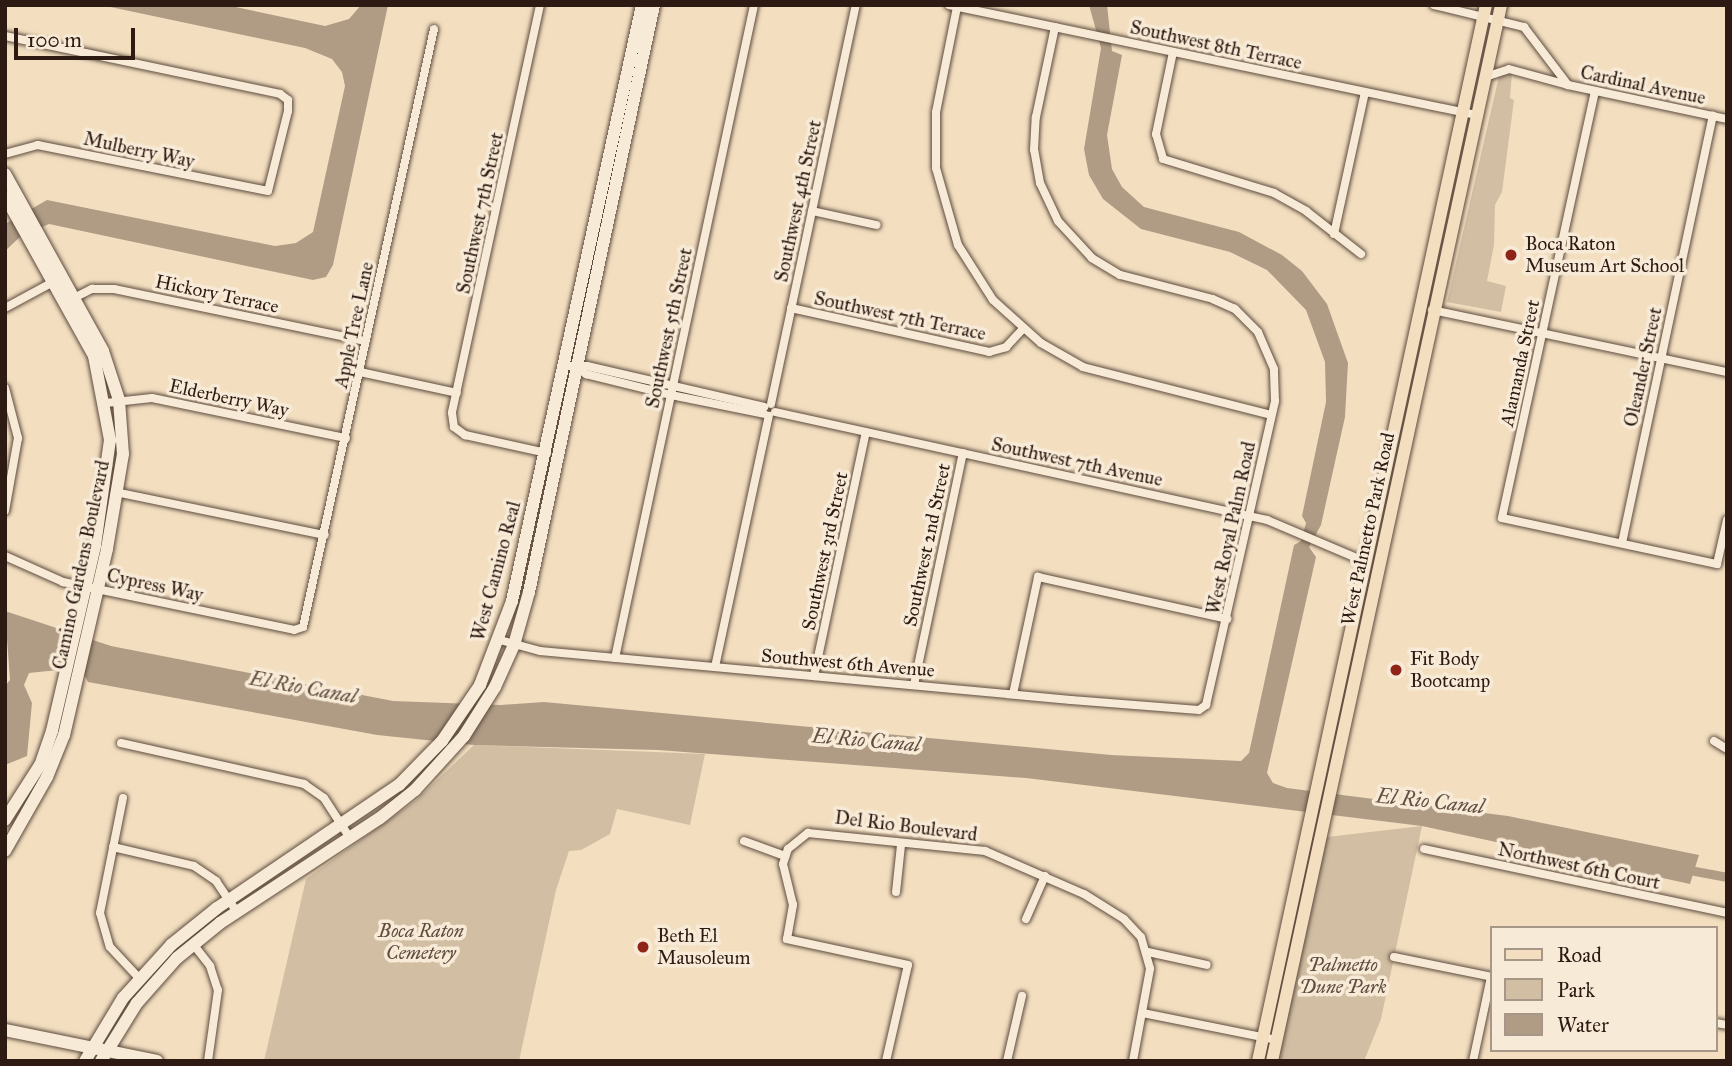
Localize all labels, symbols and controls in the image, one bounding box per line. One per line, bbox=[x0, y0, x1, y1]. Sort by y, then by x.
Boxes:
scale bar bbox=[18, 14, 138, 58]
street label: Southwest 8th Terrace bbox=[1128, 16, 1304, 74]
text: 100 m bbox=[27, 27, 82, 53]
street label: Cardinal Avenue bbox=[1578, 61, 1708, 109]
street label: Southwest 4th Street bbox=[770, 118, 826, 284]
street label: Mulberry Way bbox=[81, 127, 197, 173]
street label: Southwest 7th Street bbox=[452, 130, 508, 296]
place label: Boca Raton Museum Art School bbox=[1525, 233, 1684, 277]
street label: Southwest 5th Street bbox=[641, 246, 697, 410]
marker: Boca Raton Museum Art School bbox=[1503, 247, 1519, 263]
street label: Apple Tree Lane bbox=[329, 260, 379, 390]
street label: Hickory Terrace bbox=[153, 270, 281, 318]
street label: Southwest 7th Terrace bbox=[812, 287, 988, 345]
street label: Alamanda Street bbox=[1495, 297, 1545, 429]
street label: Oleander Street bbox=[1619, 305, 1667, 429]
street label: Elderberry Way bbox=[167, 374, 291, 422]
street label: West Palmetto Park Road bbox=[1336, 430, 1400, 628]
street label: Southwest 7th Avenue bbox=[989, 433, 1165, 491]
street label: West Royal Palm Road bbox=[1202, 440, 1260, 616]
street label: Camino Gardens Boulevard bbox=[48, 458, 114, 672]
street label: Southwest 2nd Street bbox=[899, 461, 955, 629]
street label: Southwest 3rd Street bbox=[797, 470, 853, 632]
street label: West Camino Real bbox=[466, 499, 526, 643]
street label: Cypress Way bbox=[105, 564, 205, 606]
street label: Southwest 6th Avenue bbox=[760, 644, 936, 682]
place label: Fit Body Bootcamp bbox=[1410, 648, 1490, 692]
marker: Fit Body Bootcamp bbox=[1388, 662, 1404, 678]
water label: El Rio Canal bbox=[247, 665, 359, 709]
water label: El Rio Canal bbox=[811, 723, 921, 757]
water label: El Rio Canal bbox=[1375, 783, 1485, 819]
street label: Del Rio Boulevard bbox=[833, 806, 979, 846]
street label: Northwest 6th Court bbox=[1496, 838, 1662, 894]
park label: Boca Raton Cemetery bbox=[378, 920, 464, 964]
place label: Beth El Mausoleum bbox=[657, 925, 750, 969]
legend bbox=[1490, 926, 1718, 1052]
marker: Beth El Mausoleum bbox=[635, 939, 651, 955]
text: Road bbox=[1557, 942, 1602, 968]
park label: Palmetto Dune Park bbox=[1300, 954, 1386, 998]
text: Park bbox=[1557, 977, 1595, 1003]
text: Water bbox=[1557, 1012, 1609, 1038]

